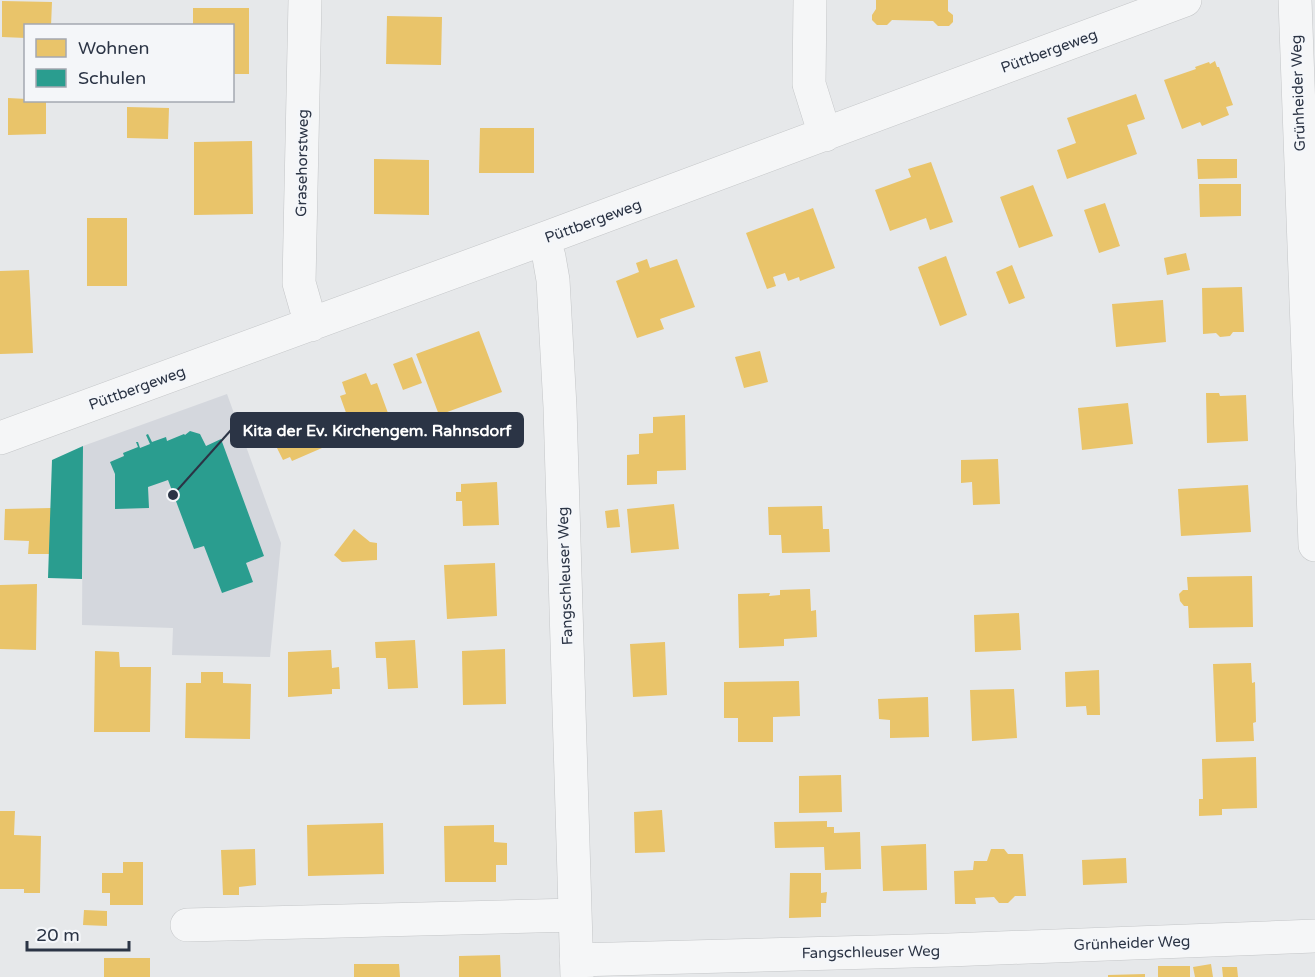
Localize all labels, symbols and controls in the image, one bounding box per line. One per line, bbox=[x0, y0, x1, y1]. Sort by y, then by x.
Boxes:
legend bbox=[24, 24, 234, 102]
street label: Püttbergeweg bbox=[998, 25, 1100, 77]
street label: Grünheider Weg bbox=[1287, 34, 1309, 152]
text: Wohnen bbox=[78, 37, 149, 59]
text: Schulen bbox=[78, 67, 146, 89]
street label: Grasehorstweg bbox=[292, 109, 312, 217]
street label: Püttbergeweg bbox=[542, 195, 644, 247]
street label: Püttbergeweg bbox=[86, 362, 188, 414]
callout: Kita der Ev. Kirchengem. Rahnsdorf bbox=[231, 413, 523, 447]
text: Kita der Ev. Kirchengem. Rahnsdorf bbox=[243, 421, 512, 441]
street label: Fangschleuser Weg bbox=[554, 506, 576, 646]
scale bar bbox=[27, 914, 129, 952]
text: 20 m bbox=[36, 924, 80, 946]
street label: Grünheider Weg bbox=[1073, 932, 1191, 954]
street label: Fangschleuser Weg bbox=[802, 942, 940, 962]

